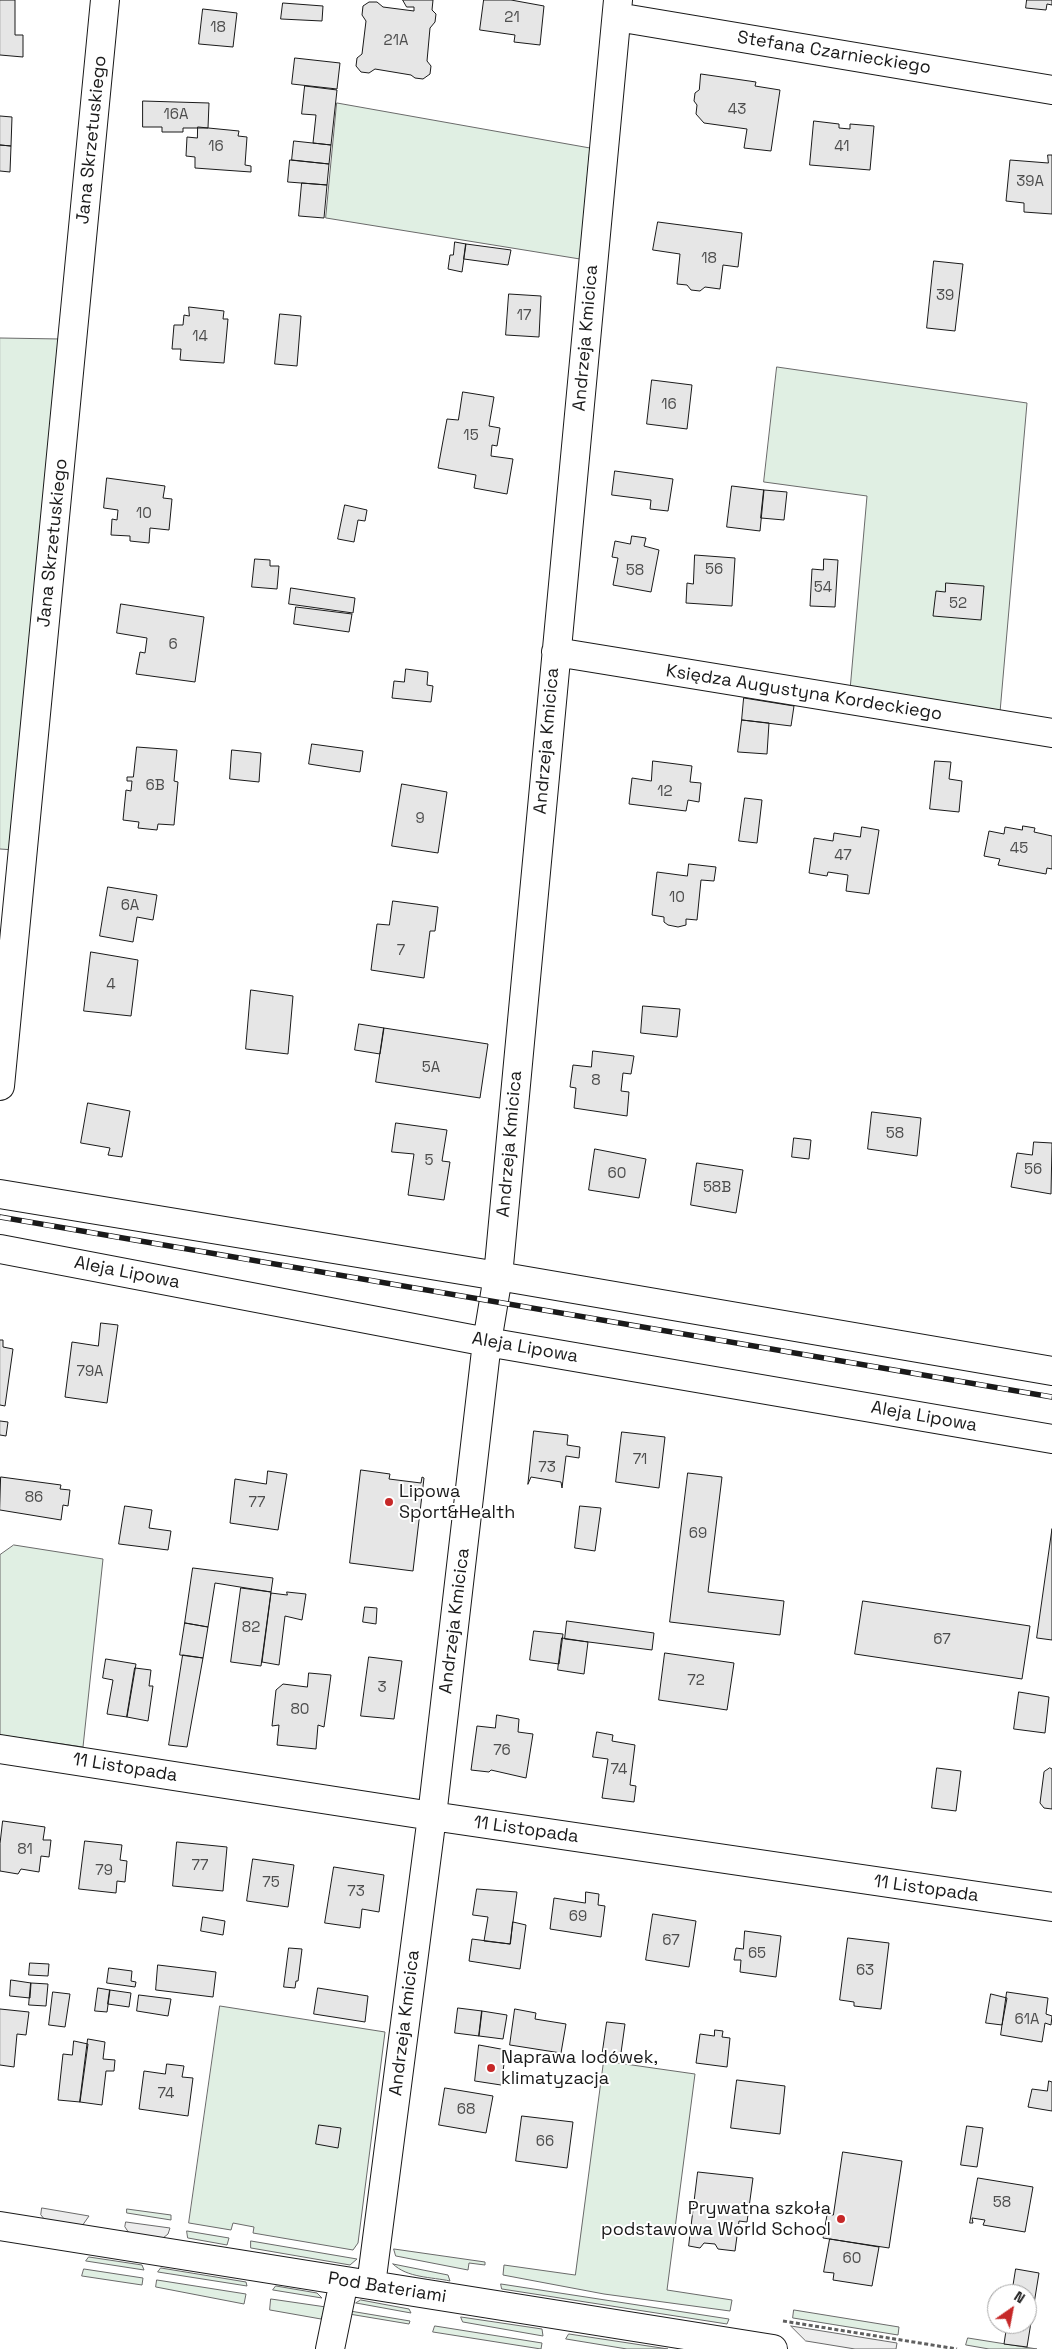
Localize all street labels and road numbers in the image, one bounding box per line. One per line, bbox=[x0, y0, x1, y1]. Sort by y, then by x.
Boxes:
street label: Stefana Czarnieckiego bbox=[736, 27, 932, 79]
street label: Jana Skrzetuskiego bbox=[72, 55, 112, 225]
street label: Andrzeja Kmicica bbox=[569, 264, 603, 412]
street label: Jana Skrzetuskiego bbox=[33, 458, 73, 628]
street label: Księdza Augustyna Kordeckiego bbox=[664, 660, 944, 726]
street label: Andrzeja Kmicica bbox=[530, 667, 564, 815]
street label: Andrzeja Kmicica bbox=[493, 1070, 527, 1218]
street label: Aleja Lipowa bbox=[72, 1252, 182, 1294]
street label: Aleja Lipowa bbox=[470, 1328, 580, 1368]
street label: Aleja Lipowa bbox=[869, 1397, 979, 1437]
street label: Andrzeja Kmicica bbox=[435, 1547, 475, 1695]
street label: 11 Listopada bbox=[71, 1749, 179, 1787]
street label: 11 Listopada bbox=[472, 1812, 580, 1848]
street label: 11 Listopada bbox=[872, 1871, 980, 1907]
street label: Andrzeja Kmicica bbox=[385, 1949, 425, 2097]
street label: Pod Bateriami bbox=[326, 2268, 448, 2308]

